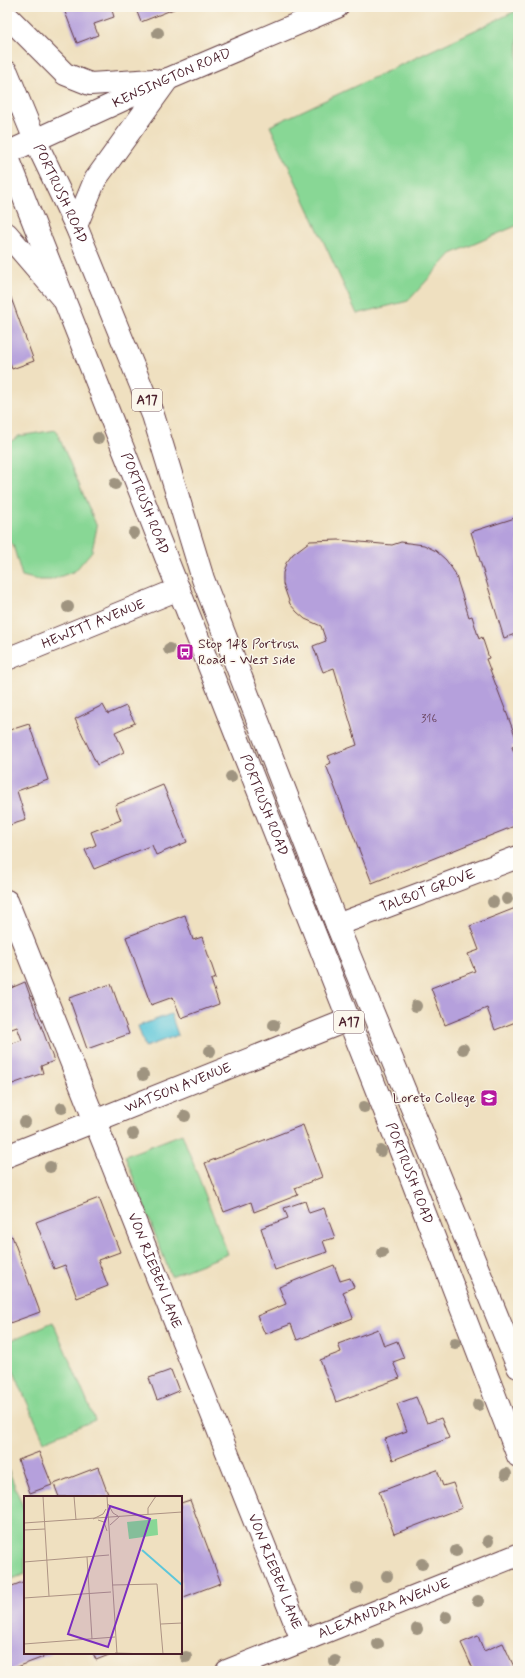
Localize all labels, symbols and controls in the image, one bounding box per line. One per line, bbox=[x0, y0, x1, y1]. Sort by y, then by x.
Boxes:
street label: KENSINGTON ROAD bbox=[110, 44, 234, 112]
street label: PORTRUSH ROAD bbox=[29, 141, 91, 246]
road number: A17 bbox=[132, 389, 162, 411]
street label: PORTRUSH ROAD bbox=[117, 450, 173, 557]
street label: HEWITT AVENUE bbox=[39, 595, 148, 653]
place label: Stop 148 Portrush Road - West side bbox=[198, 635, 300, 669]
bus stop icon: Stop 148 Portrush Road - West side bbox=[175, 642, 195, 662]
house number: 316 bbox=[421, 711, 437, 727]
street label: PORTRUSH ROAD bbox=[236, 752, 292, 858]
street label: TALBOT GROVE bbox=[378, 865, 478, 917]
road number: A17 bbox=[334, 1011, 364, 1033]
street label: WATSON AVENUE bbox=[122, 1059, 234, 1117]
school or university icon: Loreto College bbox=[479, 1088, 499, 1108]
place label: Loreto College bbox=[393, 1089, 476, 1107]
street label: PORTRUSH ROAD bbox=[381, 1120, 437, 1227]
street label: VON RIEBEN LANE bbox=[123, 1210, 186, 1331]
inset map bbox=[24, 1496, 182, 1654]
street label: VON RIEBEN LANE bbox=[244, 1511, 306, 1632]
street label: ALEXANDRA AVENUE bbox=[315, 1574, 453, 1643]

